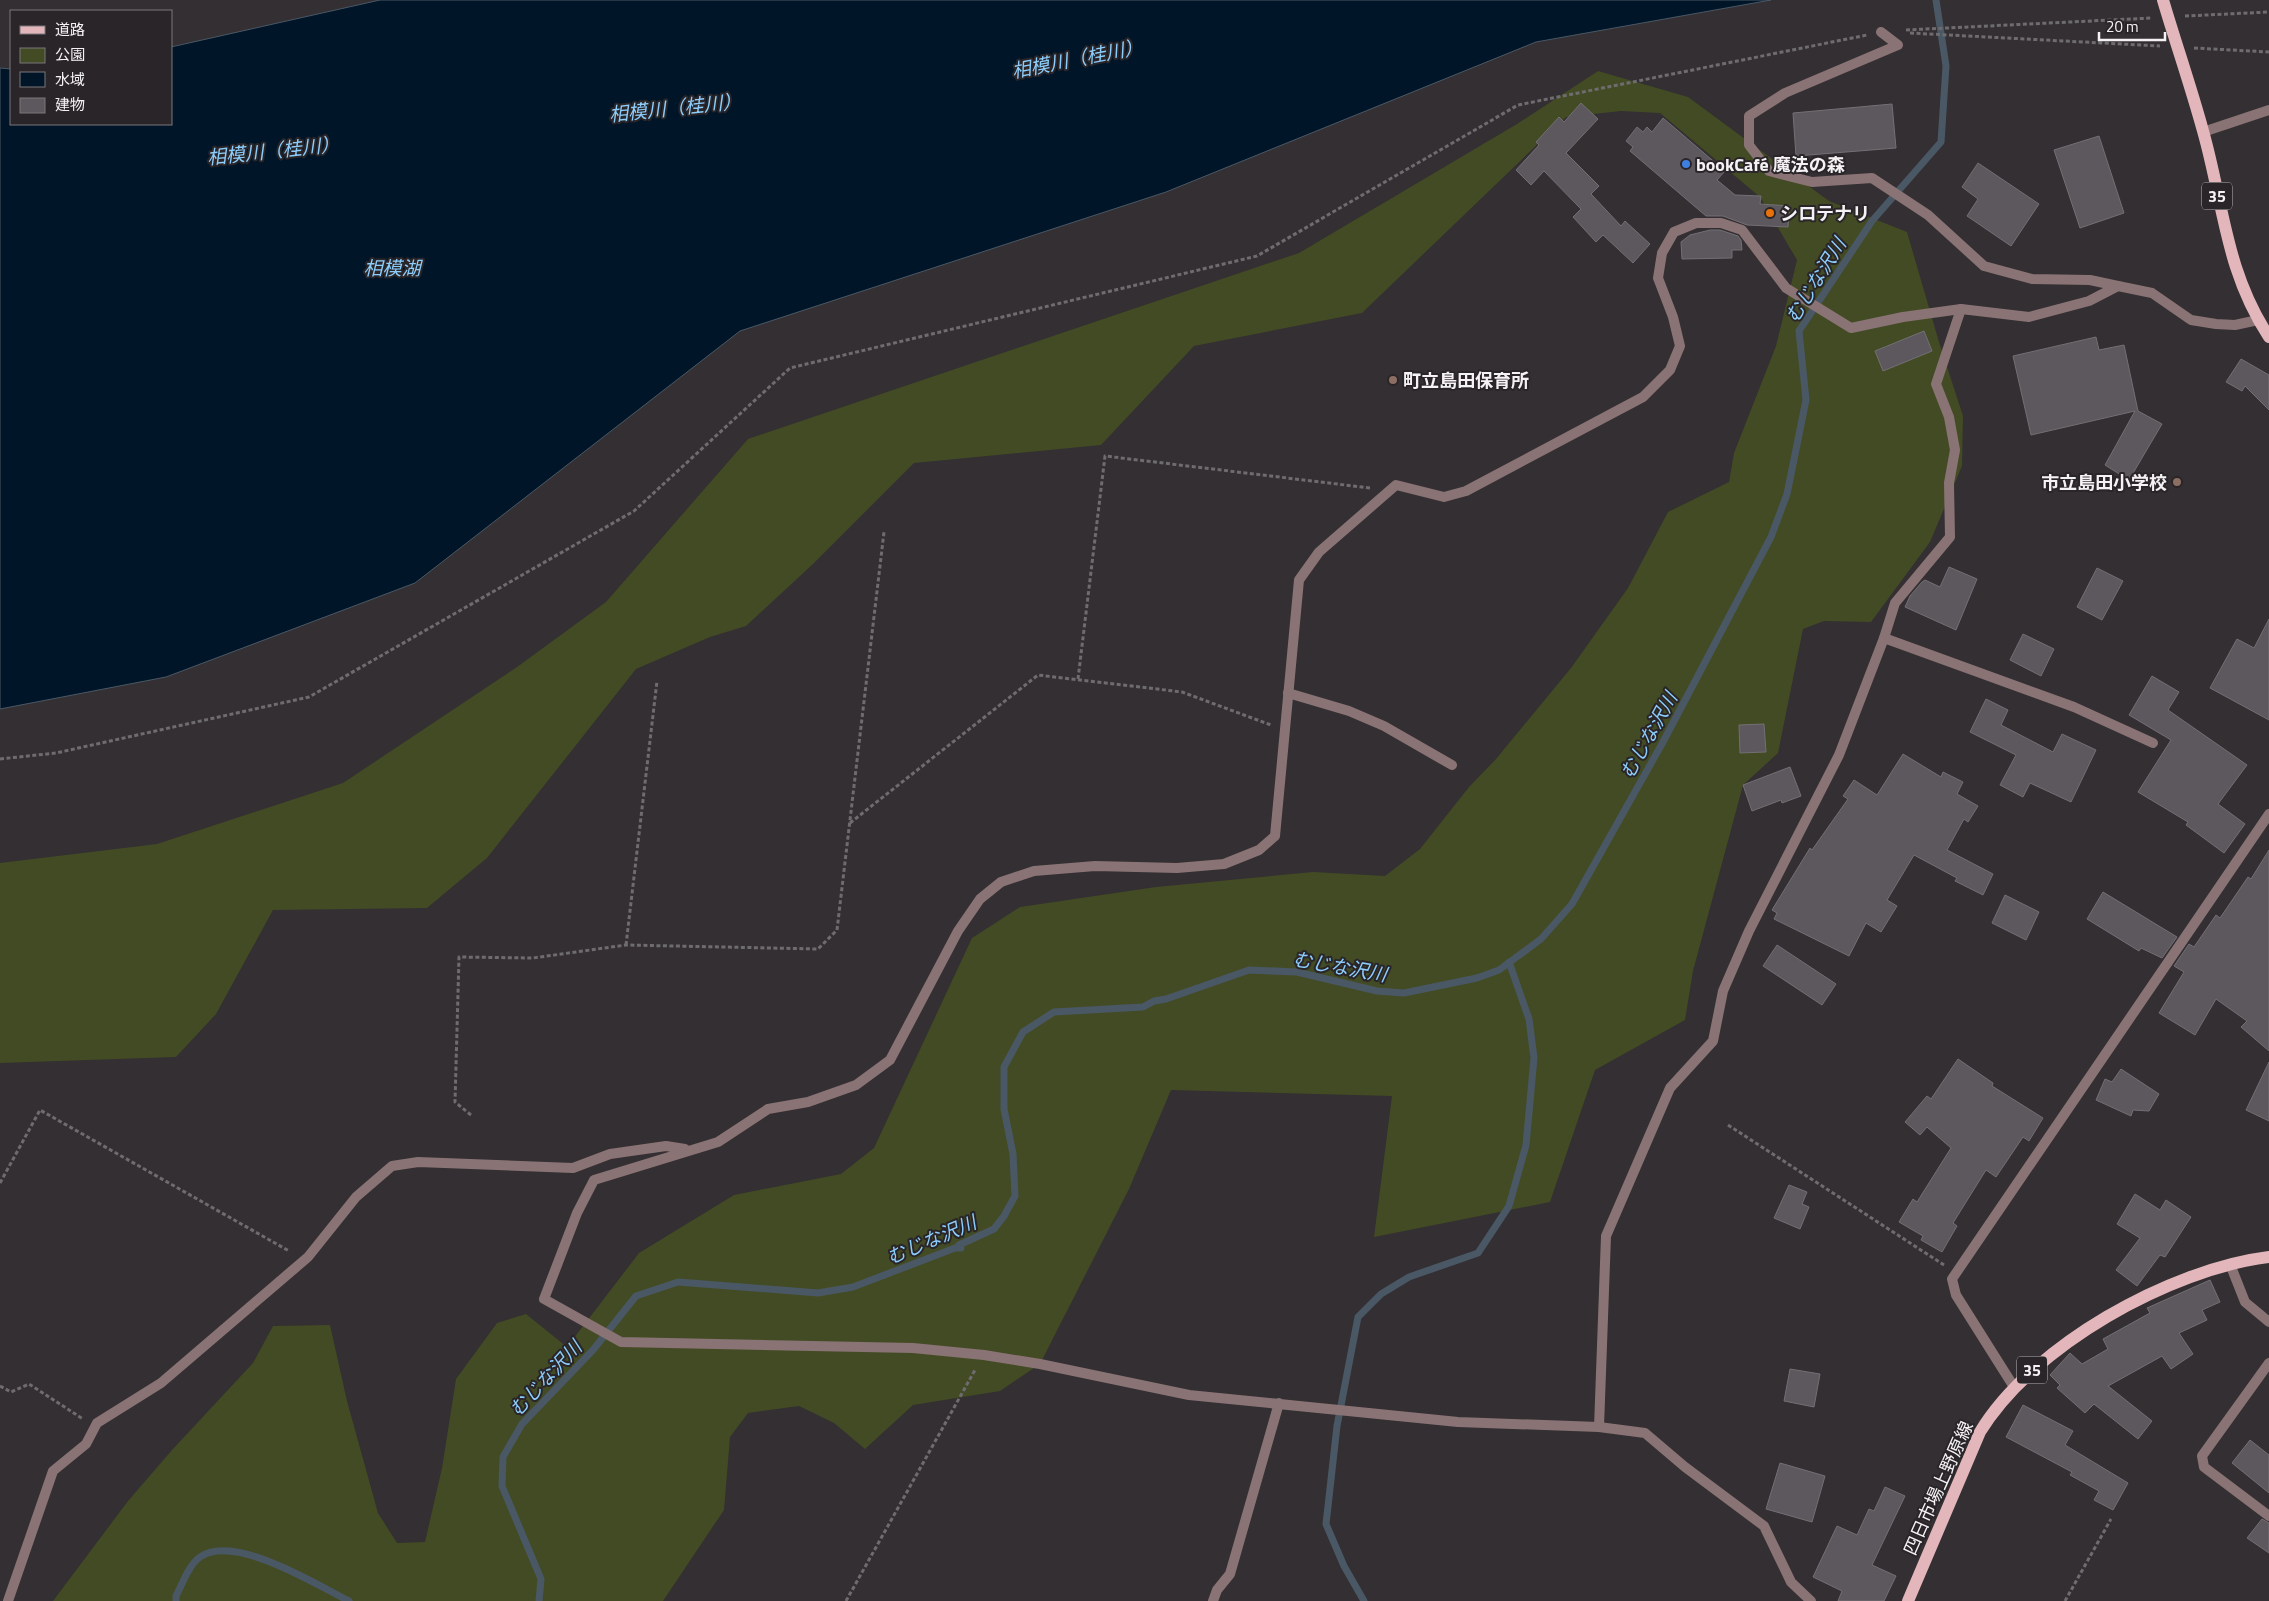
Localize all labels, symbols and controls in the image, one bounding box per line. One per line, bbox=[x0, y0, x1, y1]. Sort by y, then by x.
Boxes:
legend bbox=[10, 10, 172, 125]
scale bar bbox=[2099, 10, 2165, 42]
text: 20 m bbox=[2106, 15, 2139, 38]
text: 道路 bbox=[55, 18, 85, 41]
water label: 相模川（桂川） bbox=[1009, 31, 1145, 85]
text: 公園 bbox=[55, 43, 85, 66]
text: 水域 bbox=[55, 68, 85, 91]
water label: 相模川（桂川） bbox=[607, 86, 743, 128]
text: 建物 bbox=[55, 93, 85, 116]
water label: 相模川（桂川） bbox=[205, 129, 341, 171]
place label: bookCafé 魔法の森 bbox=[1696, 151, 1845, 178]
marker: bookCafé 魔法の森 bbox=[1680, 158, 1692, 170]
road number: 35 bbox=[2202, 182, 2232, 210]
place label: シロテナリ bbox=[1780, 200, 1870, 227]
marker: シロテナリ bbox=[1764, 207, 1776, 219]
water label: むじな沢川 bbox=[1778, 230, 1854, 328]
water label: 相模湖 bbox=[363, 253, 423, 282]
place label: 町立島田保育所 bbox=[1403, 367, 1529, 394]
marker: 町立島田保育所 bbox=[1387, 374, 1399, 386]
place label: 市立島田小学校 bbox=[2041, 469, 2167, 496]
marker: 市立島田小学校 bbox=[2171, 476, 2183, 488]
water label: むじな沢川 bbox=[1612, 685, 1685, 784]
water label: むじな沢川 bbox=[1291, 943, 1391, 989]
water label: むじな沢川 bbox=[882, 1206, 982, 1271]
water label: むじな沢川 bbox=[502, 1332, 589, 1423]
road number: 35 bbox=[2017, 1356, 2047, 1384]
street label: 四日市場上野原線 bbox=[1896, 1417, 1980, 1559]

